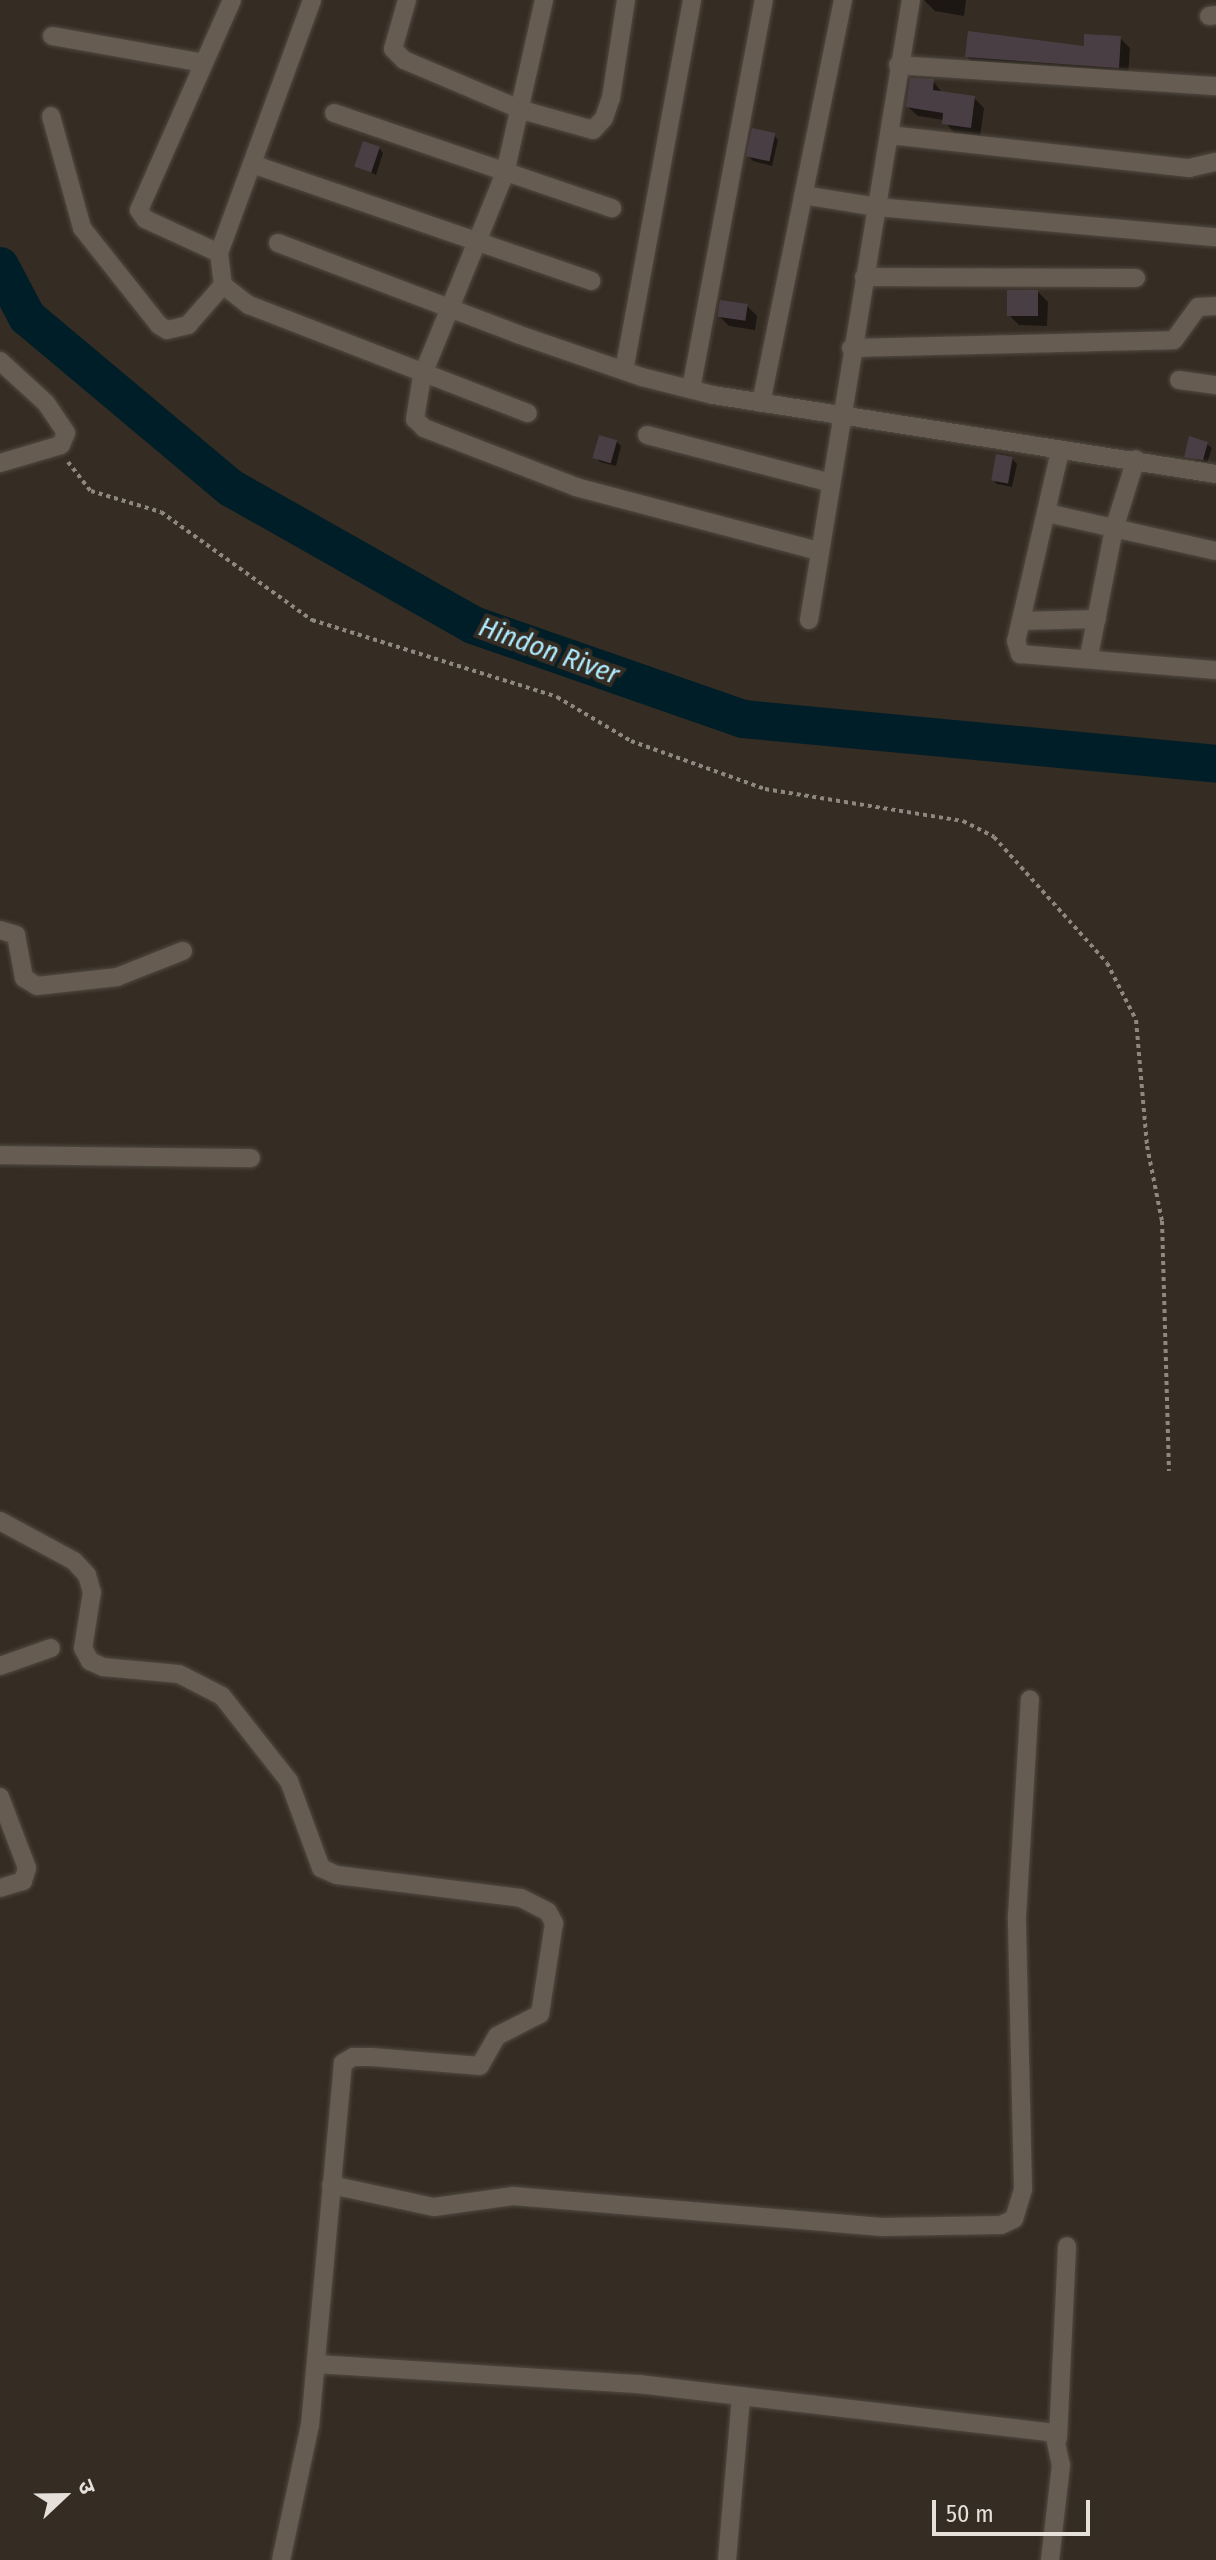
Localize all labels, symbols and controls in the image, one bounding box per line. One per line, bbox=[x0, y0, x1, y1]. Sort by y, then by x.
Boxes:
water label: Hindon River bbox=[474, 610, 624, 692]
north arrow bbox=[24, 2456, 104, 2536]
text: उ bbox=[72, 2476, 102, 2498]
scale bar bbox=[936, 2484, 1094, 2534]
text: 50 m bbox=[946, 2500, 994, 2528]

